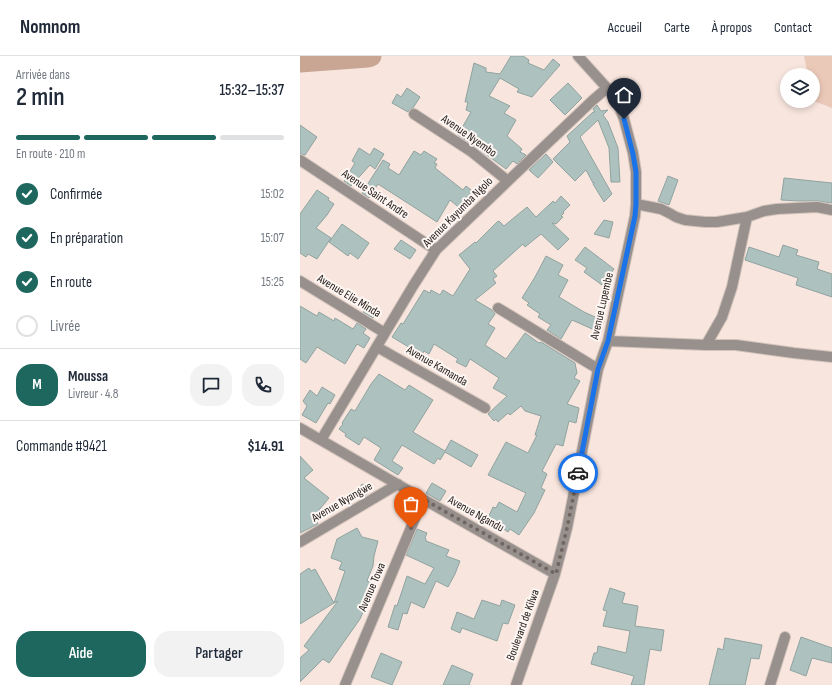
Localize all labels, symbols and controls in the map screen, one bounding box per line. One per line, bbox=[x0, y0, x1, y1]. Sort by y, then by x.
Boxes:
text: Nomnom bbox=[20, 16, 80, 39]
text: Accueil bbox=[608, 19, 642, 36]
text: Carte bbox=[664, 19, 690, 36]
text: À propos bbox=[712, 19, 752, 36]
text: Contact bbox=[774, 19, 812, 36]
text: Arrivée dans bbox=[16, 67, 70, 83]
map controls bbox=[780, 68, 820, 108]
button: layers bbox=[780, 68, 820, 108]
pin bbox=[607, 78, 641, 119]
text: 15:32–15:37 bbox=[219, 81, 284, 100]
text: 2 min bbox=[16, 82, 65, 113]
icon: home bbox=[613, 84, 635, 106]
street label: Avenue Nyembo bbox=[437, 111, 500, 161]
text: En route · 210 m bbox=[16, 146, 85, 162]
street label: Avenue Saint Andre bbox=[338, 166, 412, 222]
street label: Avenue Kayumba Ngolo bbox=[419, 174, 496, 251]
icon: check bbox=[16, 183, 38, 205]
text: Confirmée bbox=[50, 185, 102, 204]
text: 15:02 bbox=[261, 186, 284, 202]
icon: check bbox=[16, 227, 38, 249]
text: En préparation bbox=[50, 229, 123, 248]
text: 15:07 bbox=[261, 230, 284, 246]
icon: check bbox=[16, 271, 38, 293]
street label: Avenue Elie Minda bbox=[314, 271, 384, 321]
street label: Avenue Lupembe bbox=[587, 271, 617, 342]
text: En route bbox=[50, 273, 92, 292]
text: 15:25 bbox=[261, 274, 284, 290]
text: Livrée bbox=[50, 317, 80, 336]
street label: Avenue Kamanda bbox=[403, 342, 471, 390]
button: chat bbox=[190, 364, 232, 406]
button: phone bbox=[242, 364, 284, 406]
text: Moussa bbox=[68, 367, 108, 386]
text: M bbox=[32, 375, 42, 394]
text: Livreur · 4.8 bbox=[68, 386, 118, 402]
text: Commande #9421 bbox=[16, 437, 107, 456]
text: $14.91 bbox=[247, 437, 284, 456]
courier bbox=[558, 453, 598, 493]
icon: car bbox=[567, 462, 589, 484]
street label: Avenue Nyangwe bbox=[308, 478, 375, 526]
pin bbox=[394, 487, 428, 528]
street label: Avenue Ngandu bbox=[444, 492, 507, 536]
icon: bag bbox=[400, 493, 422, 515]
street label: Avenue Towa bbox=[355, 560, 389, 615]
street label: Boulevard de Kilwa bbox=[503, 587, 543, 663]
button: Aide bbox=[16, 631, 146, 677]
button: Partager bbox=[154, 631, 284, 677]

